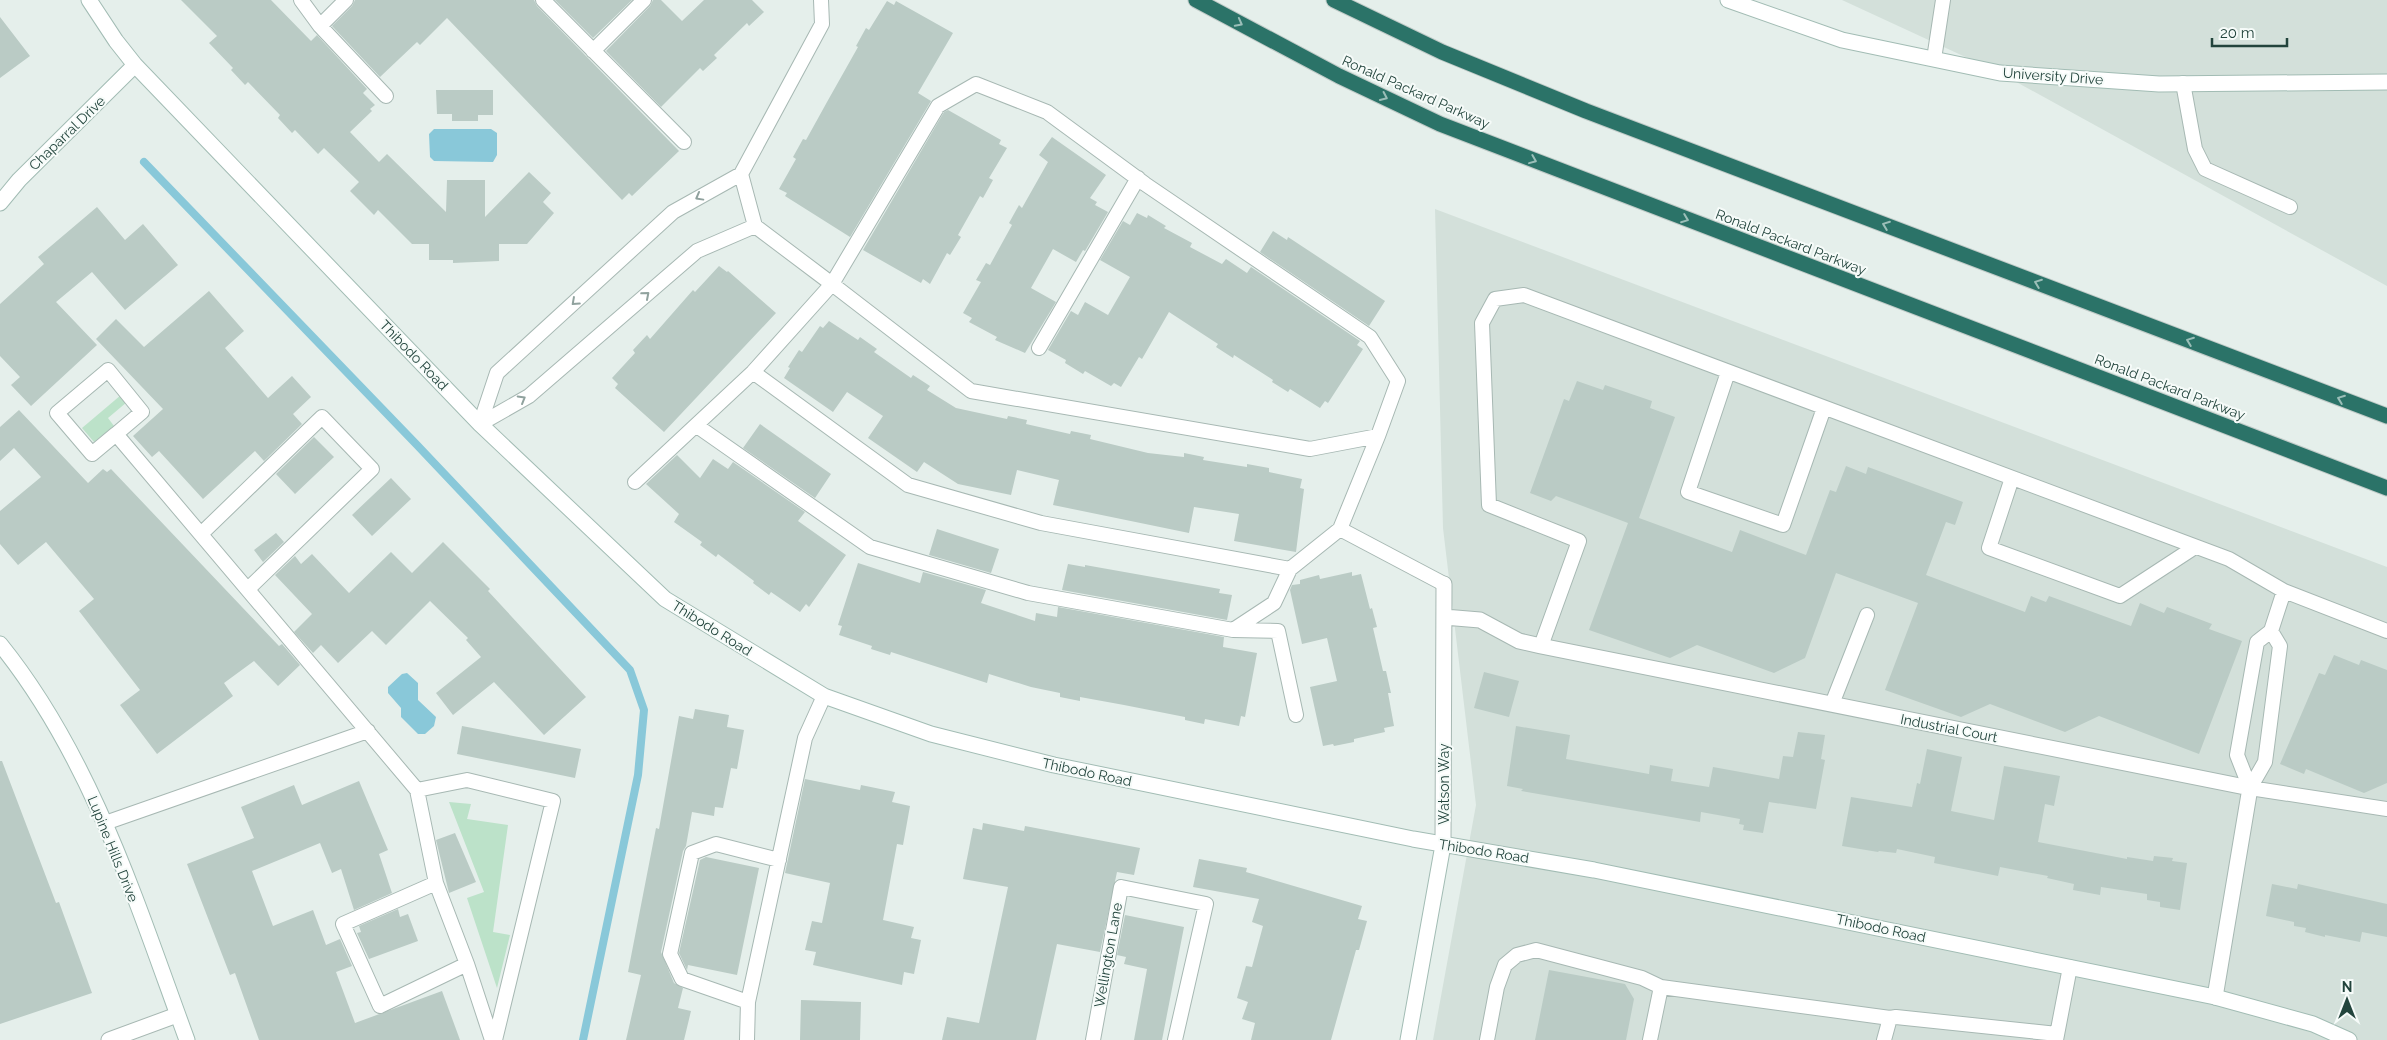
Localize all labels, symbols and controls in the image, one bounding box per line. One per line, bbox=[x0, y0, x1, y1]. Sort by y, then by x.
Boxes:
scale bar bbox=[2212, 15, 2287, 47]
one-way arrow bbox=[1234, 17, 1243, 27]
text: 20 m bbox=[2220, 24, 2255, 42]
street label: Ronald Packard Parkway bbox=[1340, 52, 1493, 132]
street label: University Drive bbox=[2002, 65, 2104, 87]
one-way arrow bbox=[1379, 91, 1388, 101]
street label: Chaparral Drive bbox=[26, 93, 108, 173]
one-way arrow bbox=[1528, 154, 1537, 165]
one-way arrow bbox=[695, 191, 704, 201]
street label: Ronald Packard Parkway bbox=[1714, 206, 1869, 278]
one-way arrow bbox=[1680, 213, 1689, 223]
one-way arrow bbox=[1882, 221, 1891, 231]
one-way arrow bbox=[2034, 278, 2043, 289]
one-way arrow bbox=[641, 292, 650, 301]
one-way arrow bbox=[572, 296, 581, 305]
street label: Thibodo Road bbox=[377, 317, 451, 393]
one-way arrow bbox=[2186, 337, 2195, 347]
street label: Ronald Packard Parkway bbox=[2093, 351, 2248, 423]
one-way arrow bbox=[2338, 395, 2346, 405]
one-way arrow bbox=[517, 396, 526, 406]
street label: Thibodo Road bbox=[669, 597, 755, 659]
street label: Industrial Court bbox=[1899, 711, 1999, 745]
street label: Watson Way bbox=[1436, 743, 1452, 825]
street label: Thibodo Road bbox=[1041, 755, 1133, 789]
street label: Lupine Hills Drive bbox=[84, 794, 142, 904]
street label: Thibodo Road bbox=[1438, 836, 1530, 866]
street label: Wellington Lane bbox=[1091, 901, 1125, 1009]
street label: Thibodo Road bbox=[1835, 911, 1927, 945]
north arrow bbox=[2322, 975, 2372, 1025]
text: N bbox=[2342, 979, 2352, 995]

